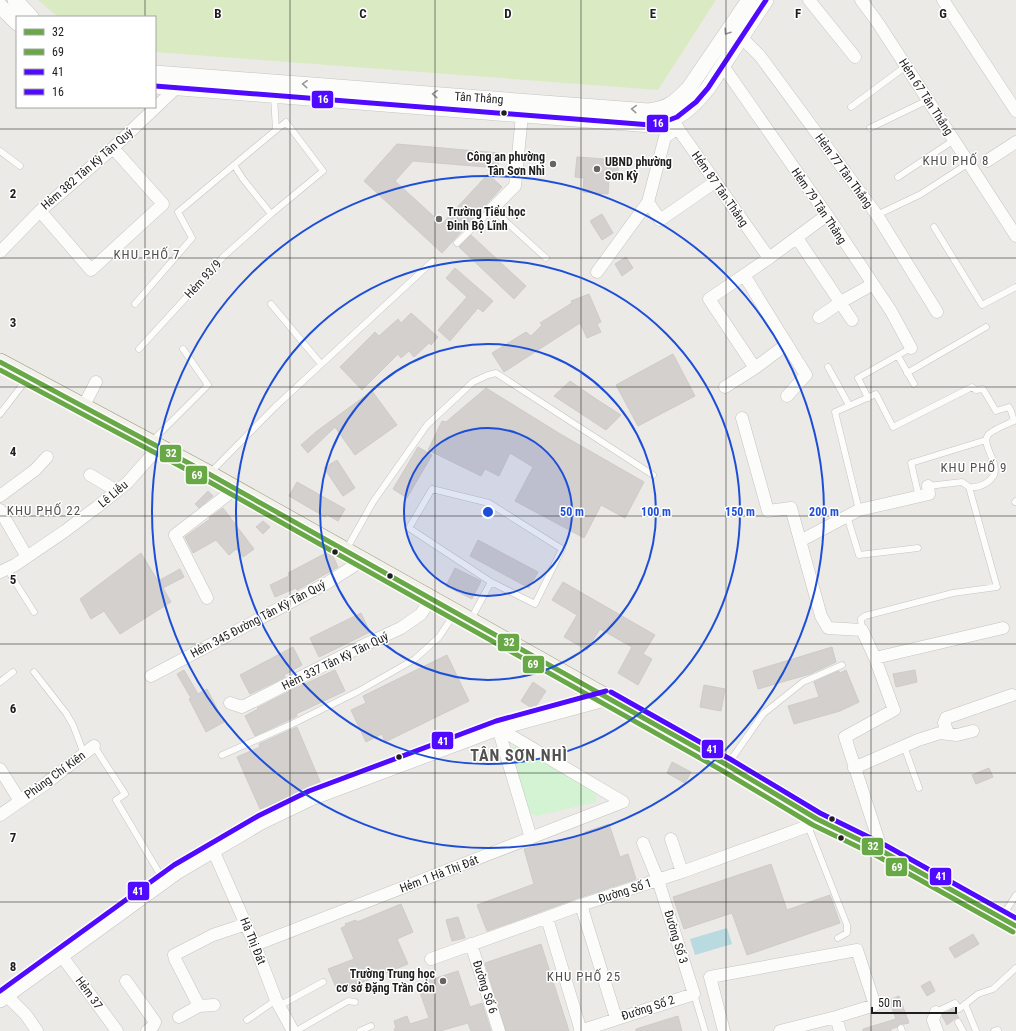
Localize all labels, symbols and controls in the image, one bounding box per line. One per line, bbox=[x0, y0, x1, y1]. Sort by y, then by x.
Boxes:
text: B bbox=[214, 6, 222, 21]
text: C bbox=[359, 6, 367, 21]
text: D bbox=[504, 6, 512, 21]
text: E bbox=[650, 6, 657, 21]
text: F bbox=[795, 6, 801, 21]
text: G bbox=[939, 6, 947, 21]
legend bbox=[16, 16, 156, 108]
text: 32 bbox=[52, 25, 64, 39]
one-way arrow bbox=[725, 28, 732, 35]
text: 69 bbox=[52, 45, 64, 59]
street label: Hẻm 67 Tân Thắng bbox=[896, 56, 956, 138]
text: 41 bbox=[52, 65, 64, 79]
one-way arrow bbox=[302, 80, 308, 89]
text: 16 bbox=[52, 85, 64, 99]
street label: Tân Thắng bbox=[454, 89, 504, 107]
line badge: 16 bbox=[311, 90, 334, 109]
one-way arrow bbox=[432, 90, 438, 99]
text: 16 bbox=[317, 93, 329, 106]
one-way arrow bbox=[631, 105, 637, 114]
unlabelled marker bbox=[499, 108, 509, 118]
line badge: 16 bbox=[646, 114, 669, 133]
text: 16 bbox=[652, 117, 664, 130]
street label: Hẻm 382 Tân Kỳ Tân Quý bbox=[38, 125, 136, 213]
street label: Hẻm 77 Tân Thắng bbox=[812, 131, 876, 211]
street label: Hẻm 87 Tân Thắng bbox=[689, 149, 751, 229]
place label: Công an phường Tân Sơn Nhì bbox=[467, 150, 545, 178]
district label: KHU PHỐ 8 bbox=[923, 152, 989, 168]
place label: UBND phường Sơn Kỳ bbox=[605, 155, 672, 183]
marker: Công an phường Tân Sơn Nhì bbox=[548, 159, 558, 169]
marker: UBND phường Sơn Kỳ bbox=[592, 164, 602, 174]
street label: Hẻm 79 Tân Thắng bbox=[788, 165, 850, 247]
text: 2 bbox=[10, 186, 17, 201]
place label: Trường Tiểu học Đinh Bộ Lĩnh bbox=[447, 205, 526, 233]
marker: Trường Tiểu học Đinh Bộ Lĩnh bbox=[434, 214, 444, 224]
district label: KHU PHỐ 7 bbox=[114, 246, 180, 262]
street label: Hẻm 93/9 bbox=[182, 257, 224, 301]
text: 3 bbox=[10, 315, 16, 330]
text: 4 bbox=[10, 444, 17, 459]
line badge: 32 bbox=[159, 444, 182, 463]
text: 32 bbox=[165, 447, 177, 460]
district label: KHU PHỐ 9 bbox=[941, 459, 1007, 475]
line badge: 69 bbox=[185, 465, 208, 485]
text: 69 bbox=[191, 469, 203, 482]
street label: Lê Liễu bbox=[95, 478, 131, 510]
district label: KHU PHỐ 22 bbox=[7, 502, 81, 518]
centre of rings bbox=[481, 505, 495, 519]
text: 50 m bbox=[560, 505, 584, 519]
text: 100 m bbox=[641, 505, 671, 519]
text: 150 m bbox=[725, 505, 755, 519]
text: 200 m bbox=[809, 505, 839, 519]
unlabelled marker bbox=[330, 547, 340, 557]
unlabelled marker bbox=[385, 571, 395, 581]
text: 5 bbox=[10, 572, 17, 587]
street label: Hẻm 345 Đường Tân Kỳ Tân Quý bbox=[188, 577, 328, 661]
street label: Hẻm 337 Tân Kỳ Tân Quý bbox=[279, 629, 391, 693]
line badge: 32 bbox=[497, 633, 520, 652]
text: 32 bbox=[503, 636, 515, 649]
line badge: 69 bbox=[522, 655, 545, 674]
text: 69 bbox=[527, 658, 539, 671]
text: 6 bbox=[10, 701, 17, 716]
line badge: 41 bbox=[431, 731, 454, 750]
text: 41 bbox=[437, 735, 449, 748]
line badge: 41 bbox=[701, 739, 724, 759]
text: 41 bbox=[706, 743, 718, 756]
district label: TÂN SƠN NHÌ bbox=[470, 746, 568, 765]
street label: Phùng Chí Kiên bbox=[22, 748, 88, 802]
unlabelled marker bbox=[394, 752, 404, 762]
unlabelled marker bbox=[827, 814, 837, 824]
text: 7 bbox=[10, 830, 17, 845]
unlabelled marker bbox=[836, 833, 846, 843]
line badge: 32 bbox=[861, 837, 884, 856]
text: 32 bbox=[867, 840, 879, 853]
street label: Hẻm 1 Hà Thị Đát bbox=[398, 852, 481, 895]
line badge: 69 bbox=[885, 857, 908, 877]
text: 69 bbox=[891, 861, 903, 874]
line badge: 41 bbox=[929, 867, 952, 886]
text: 41 bbox=[935, 870, 947, 883]
street label: Đường Số 1 bbox=[597, 876, 653, 906]
line badge: 41 bbox=[127, 881, 150, 901]
text: 41 bbox=[132, 885, 144, 898]
street label: Đường Số 3 bbox=[661, 909, 691, 965]
street label: Hà Thị Đát bbox=[237, 915, 269, 967]
text: 8 bbox=[10, 959, 16, 974]
street label: Đường Số 6 bbox=[470, 959, 500, 1015]
place label: Trường Trung học cơ sở Đặng Trần Côn bbox=[336, 967, 435, 995]
district label: KHU PHỐ 25 bbox=[547, 968, 621, 984]
street label: Hẻm 37 bbox=[73, 974, 105, 1012]
marker: Trường Trung học cơ sở Đặng Trần Côn bbox=[438, 976, 448, 986]
scale bar bbox=[872, 989, 956, 1015]
street label: Đường Số 2 bbox=[620, 993, 676, 1023]
text: 50 m bbox=[878, 996, 902, 1010]

